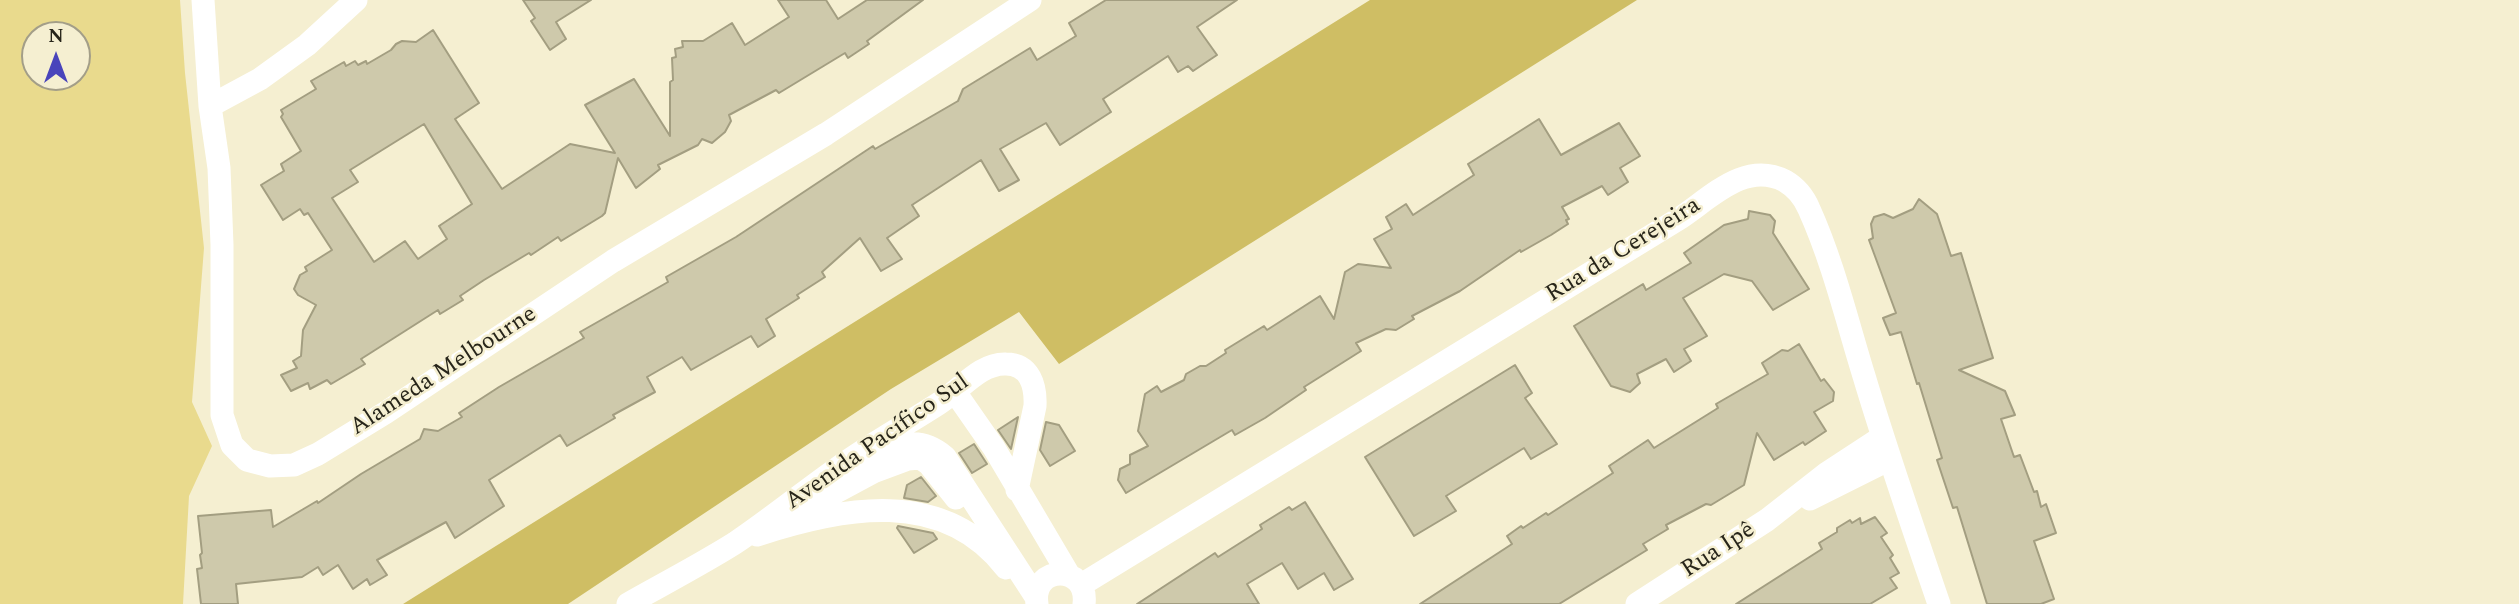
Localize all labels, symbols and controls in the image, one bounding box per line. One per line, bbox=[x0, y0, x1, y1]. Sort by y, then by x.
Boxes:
north arrow bbox=[21, 21, 91, 91]
text: N bbox=[48, 22, 64, 51]
street label: Rua da Cerejeira bbox=[1542, 192, 1706, 310]
street label: Alameda Melbourne bbox=[345, 301, 543, 443]
street label: Avenida Pacífico Sul bbox=[781, 369, 975, 517]
street label: Rua Ipê bbox=[1677, 517, 1761, 585]

